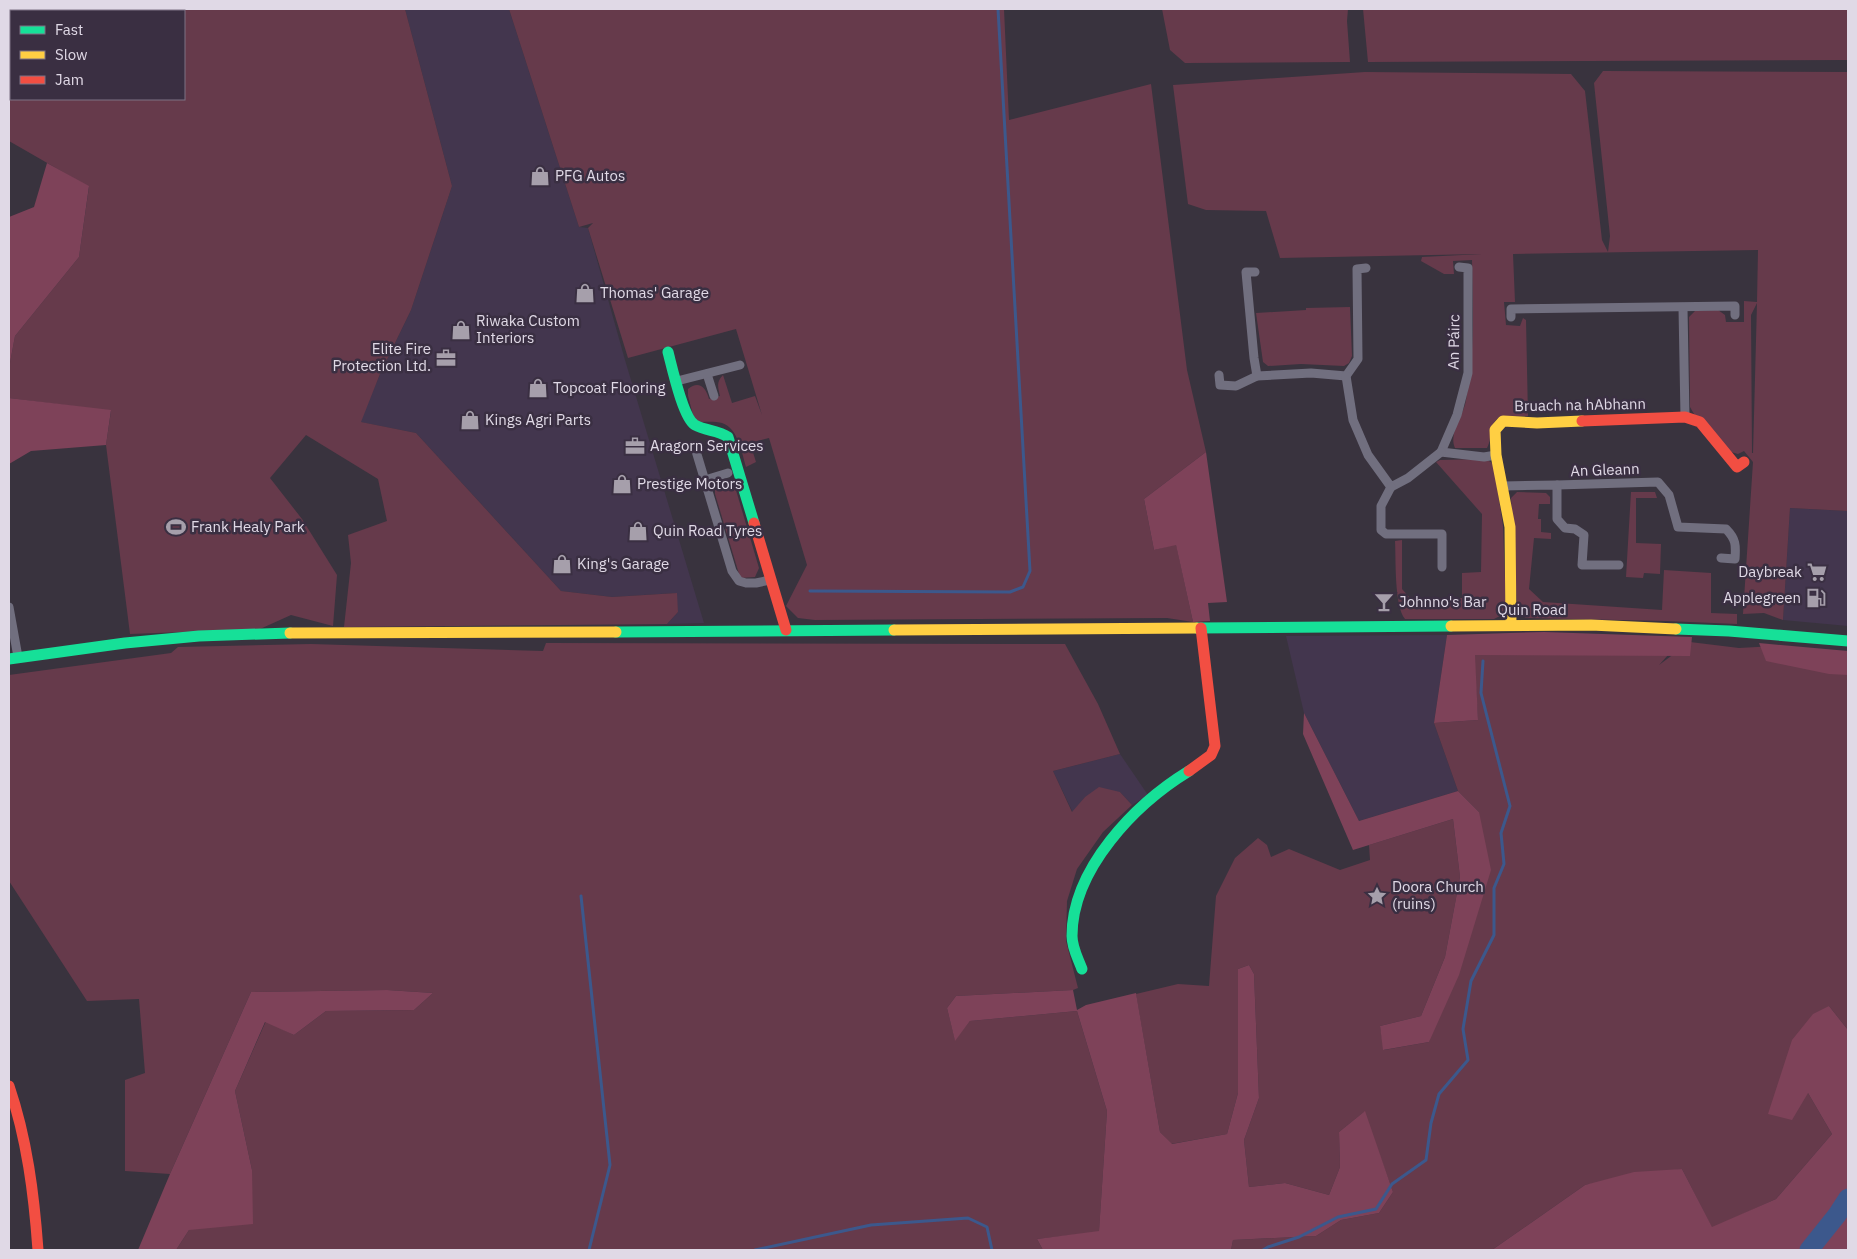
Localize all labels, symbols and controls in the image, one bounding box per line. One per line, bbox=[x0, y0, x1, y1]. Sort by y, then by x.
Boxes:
legend bbox=[10, 10, 185, 100]
text: Fast bbox=[55, 20, 83, 39]
text: Slow bbox=[55, 45, 88, 64]
text: Jam bbox=[55, 70, 84, 89]
shop icon: PFG Autos bbox=[529, 165, 551, 187]
place label: PFG Autos bbox=[555, 166, 625, 185]
shop icon: Thomas' Garage bbox=[574, 282, 596, 304]
place label: Thomas' Garage bbox=[600, 283, 709, 302]
place label: Riwaka Custom Interiors bbox=[476, 311, 580, 347]
street label: An Páirc bbox=[1444, 314, 1463, 370]
shop icon: Riwaka Custom Interiors bbox=[450, 319, 472, 341]
place label: Elite Fire Protection Ltd. bbox=[332, 339, 431, 375]
office icon: Elite Fire Protection Ltd. bbox=[435, 347, 457, 369]
shop icon: Topcoat Flooring bbox=[527, 377, 549, 399]
place label: Topcoat Flooring bbox=[553, 378, 665, 397]
street label: Bruach na hAbhann bbox=[1514, 394, 1646, 415]
shop icon: Kings Agri Parts bbox=[459, 409, 481, 431]
place label: Kings Agri Parts bbox=[485, 410, 591, 429]
office icon: Aragorn Services bbox=[624, 435, 646, 457]
place label: Aragorn Services bbox=[650, 436, 764, 455]
street label: An Gleann bbox=[1570, 459, 1640, 480]
shop icon: Prestige Motors bbox=[611, 473, 633, 495]
place label: Prestige Motors bbox=[637, 474, 742, 493]
sports icon: Frank Healy Park bbox=[165, 516, 187, 538]
place label: Frank Healy Park bbox=[191, 517, 305, 536]
shop icon: Quin Road Tyres bbox=[627, 520, 649, 542]
place label: Quin Road Tyres bbox=[653, 521, 762, 540]
shop icon: King's Garage bbox=[551, 553, 573, 575]
place label: King's Garage bbox=[577, 554, 669, 573]
supermarket icon: Daybreak bbox=[1806, 561, 1828, 583]
place label: Daybreak bbox=[1738, 562, 1802, 581]
fuel station icon: Applegreen bbox=[1805, 587, 1827, 609]
place label: Applegreen bbox=[1723, 588, 1801, 607]
bar icon: Johnno's Bar bbox=[1373, 591, 1395, 613]
place label: Johnno's Bar bbox=[1399, 592, 1487, 611]
street label: Quin Road bbox=[1497, 600, 1567, 619]
place label: Doora Church (ruins) bbox=[1392, 877, 1484, 913]
place icon: Doora Church (ruins) bbox=[1366, 885, 1388, 907]

